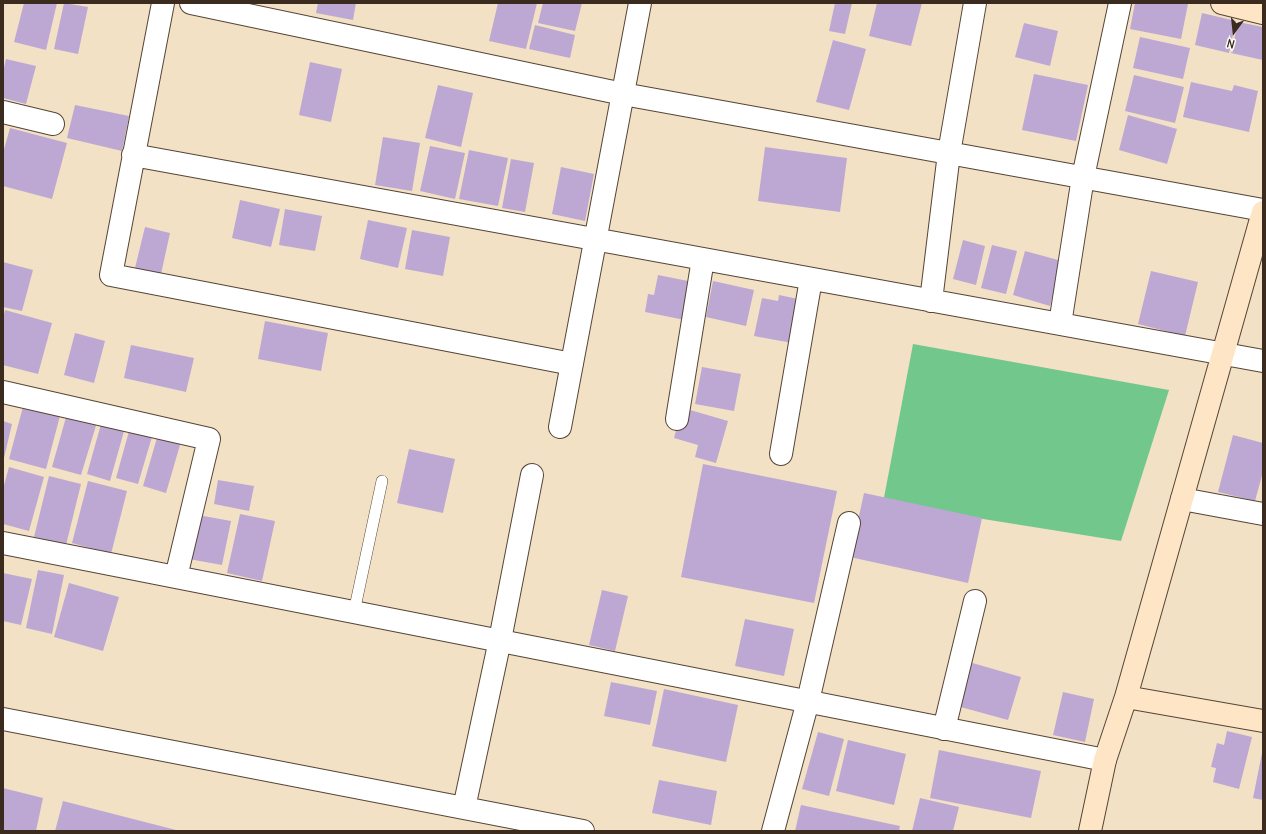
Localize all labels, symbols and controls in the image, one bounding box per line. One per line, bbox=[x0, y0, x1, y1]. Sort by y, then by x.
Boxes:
north arrow bbox=[1214, 12, 1254, 52]
text: N bbox=[1225, 36, 1236, 51]

